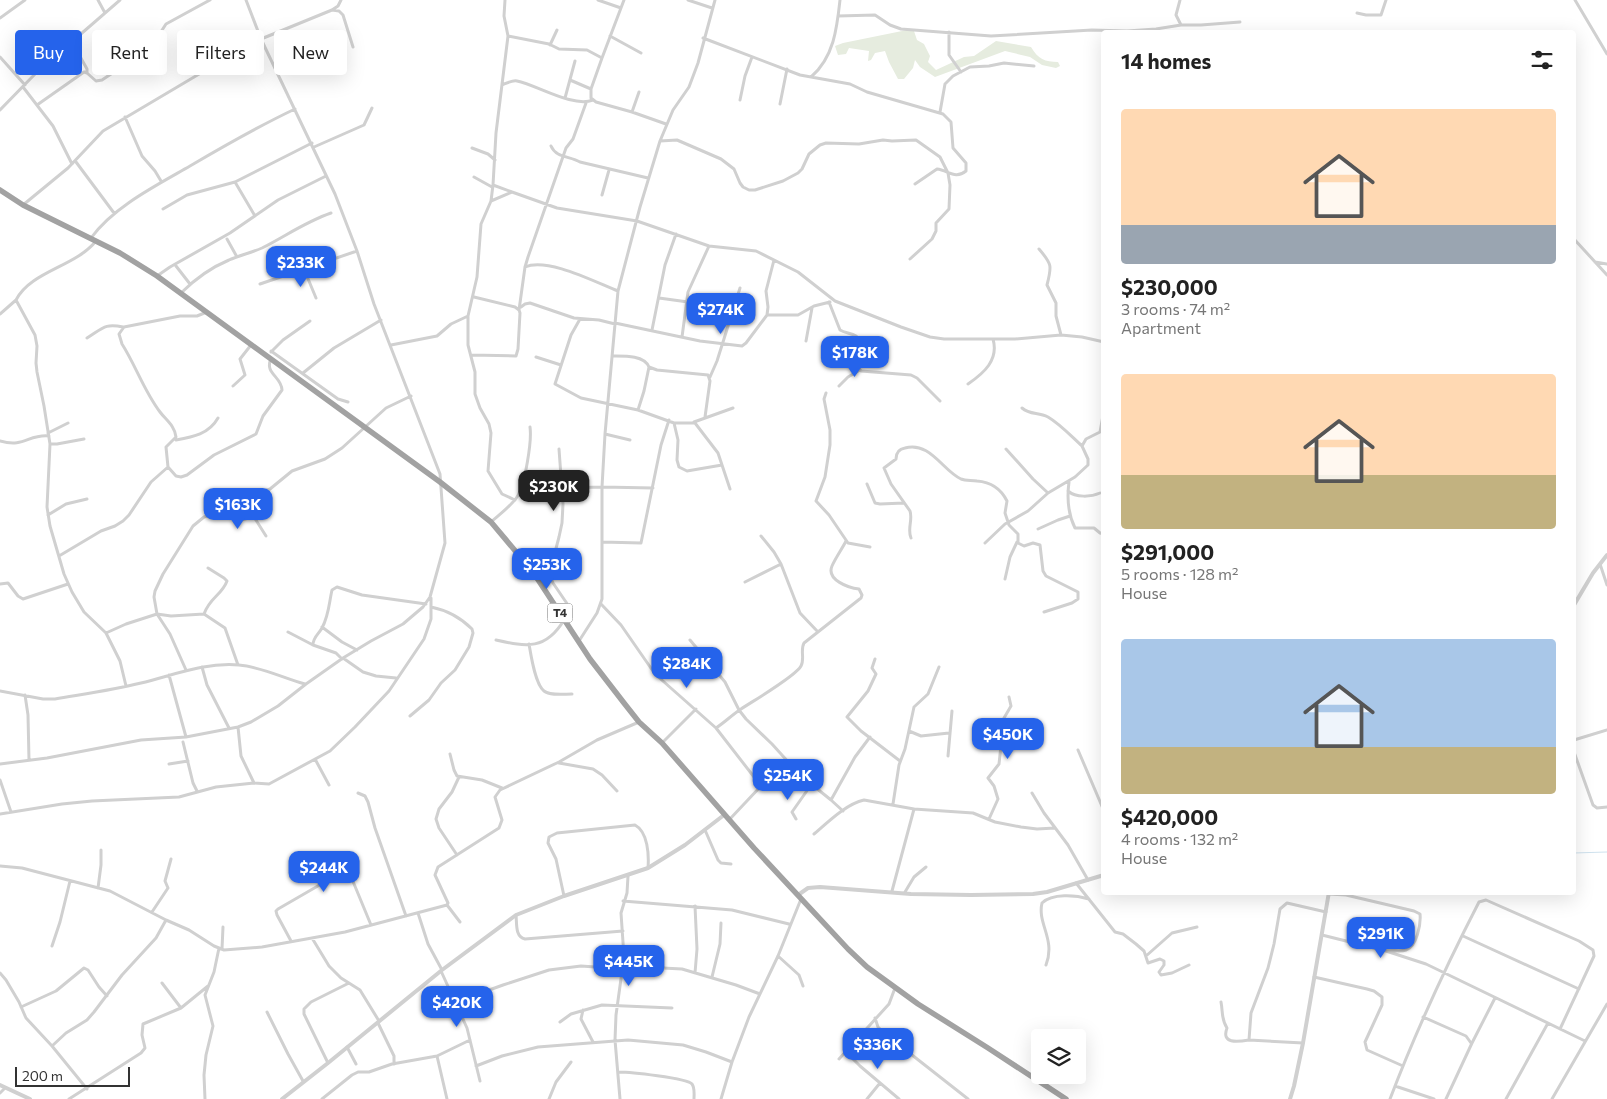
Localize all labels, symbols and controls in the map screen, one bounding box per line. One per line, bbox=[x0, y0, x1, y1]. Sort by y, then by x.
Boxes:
chip: Buy bbox=[15, 30, 82, 75]
chip: Rent bbox=[92, 30, 167, 75]
chip: Filters bbox=[177, 30, 264, 75]
chip: New bbox=[274, 30, 347, 75]
icon: filters bbox=[1528, 46, 1556, 74]
text: 14 homes bbox=[1121, 48, 1211, 73]
icon: home bbox=[1294, 141, 1384, 231]
pin: $233K bbox=[266, 246, 336, 288]
text: $233K bbox=[277, 252, 325, 271]
text: $230,000 bbox=[1121, 274, 1218, 299]
pin: $274K bbox=[686, 292, 756, 335]
text: $274K bbox=[697, 299, 745, 318]
text: 3 rooms · 74 m² bbox=[1121, 299, 1230, 318]
text: Apartment bbox=[1121, 318, 1201, 337]
pin: $178K bbox=[820, 336, 890, 378]
text: $178K bbox=[832, 342, 878, 361]
icon: home bbox=[1294, 406, 1384, 496]
pin: $230K bbox=[519, 470, 589, 512]
text: $230K bbox=[529, 476, 579, 495]
pin: $163K bbox=[203, 488, 273, 530]
text: $163K bbox=[215, 494, 261, 513]
text: $291,000 bbox=[1121, 539, 1214, 564]
pin: $253K bbox=[512, 548, 582, 590]
text: $253K bbox=[523, 554, 571, 573]
text: 5 rooms · 128 m² bbox=[1121, 564, 1238, 583]
text: House bbox=[1121, 583, 1167, 602]
road number: T4 bbox=[548, 604, 572, 622]
pin: $284K bbox=[652, 646, 722, 689]
text: $284K bbox=[662, 653, 712, 672]
icon: home bbox=[1294, 671, 1384, 761]
pin: $450K bbox=[973, 718, 1043, 760]
text: $450K bbox=[983, 724, 1033, 743]
pin: $254K bbox=[753, 758, 823, 801]
text: $254K bbox=[764, 765, 812, 784]
text: $420,000 bbox=[1121, 804, 1218, 829]
text: 4 rooms · 132 m² bbox=[1121, 829, 1238, 848]
text: House bbox=[1121, 848, 1167, 867]
pin: $244K bbox=[289, 850, 359, 893]
text: $244K bbox=[300, 857, 348, 876]
pin: $291K bbox=[1346, 916, 1416, 959]
text: $291K bbox=[1358, 923, 1404, 942]
pin: $445K bbox=[594, 944, 664, 987]
text: $445K bbox=[604, 951, 654, 970]
pin: $420K bbox=[422, 986, 492, 1028]
text: $420K bbox=[432, 992, 482, 1011]
pin: $336K bbox=[843, 1028, 913, 1070]
map controls bbox=[1031, 1029, 1086, 1084]
button: layers bbox=[1031, 1029, 1086, 1084]
text: $336K bbox=[854, 1034, 902, 1053]
scale bar bbox=[15, 1064, 130, 1087]
text: 200 m bbox=[22, 1067, 63, 1084]

